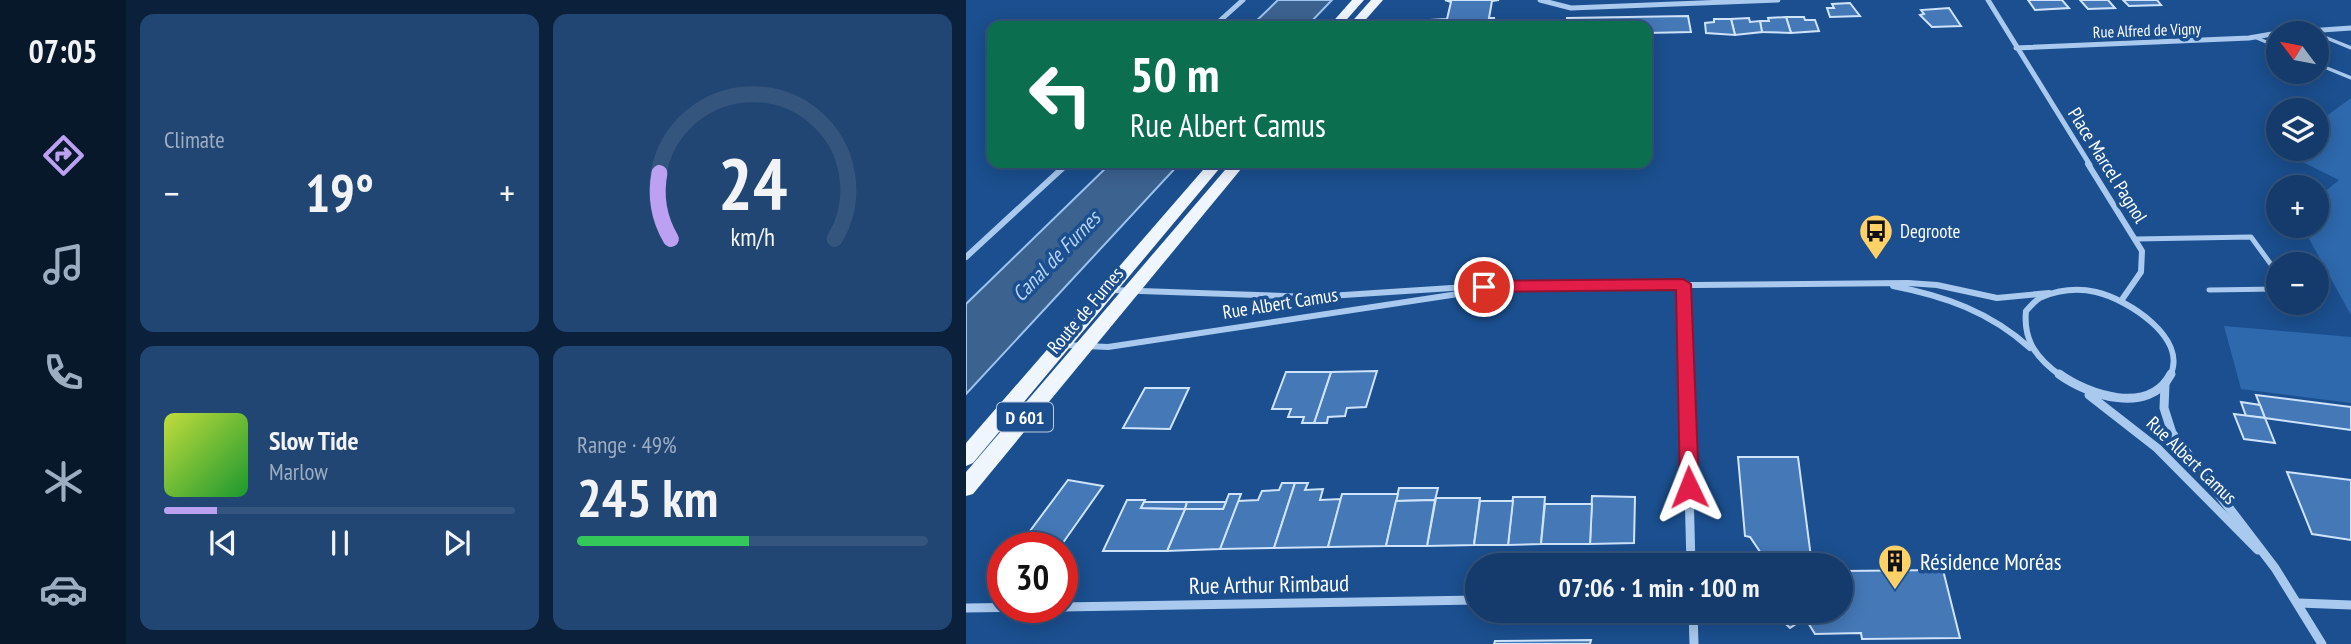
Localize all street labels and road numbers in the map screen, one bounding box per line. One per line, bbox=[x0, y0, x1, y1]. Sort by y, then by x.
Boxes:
street label: Rue Alfred de Vigny bbox=[2093, 18, 2201, 42]
street label: Place Marcel Pagnol bbox=[2063, 103, 2153, 228]
street label: Route de Furnes bbox=[1042, 262, 1128, 358]
street label: Rue Albert Camus bbox=[1221, 282, 1339, 324]
road number: D 601 bbox=[997, 402, 1053, 432]
street label: Rue Albert Camus bbox=[2142, 411, 2242, 509]
street label: Rue Arthur Rimbaud bbox=[1189, 568, 1349, 600]

